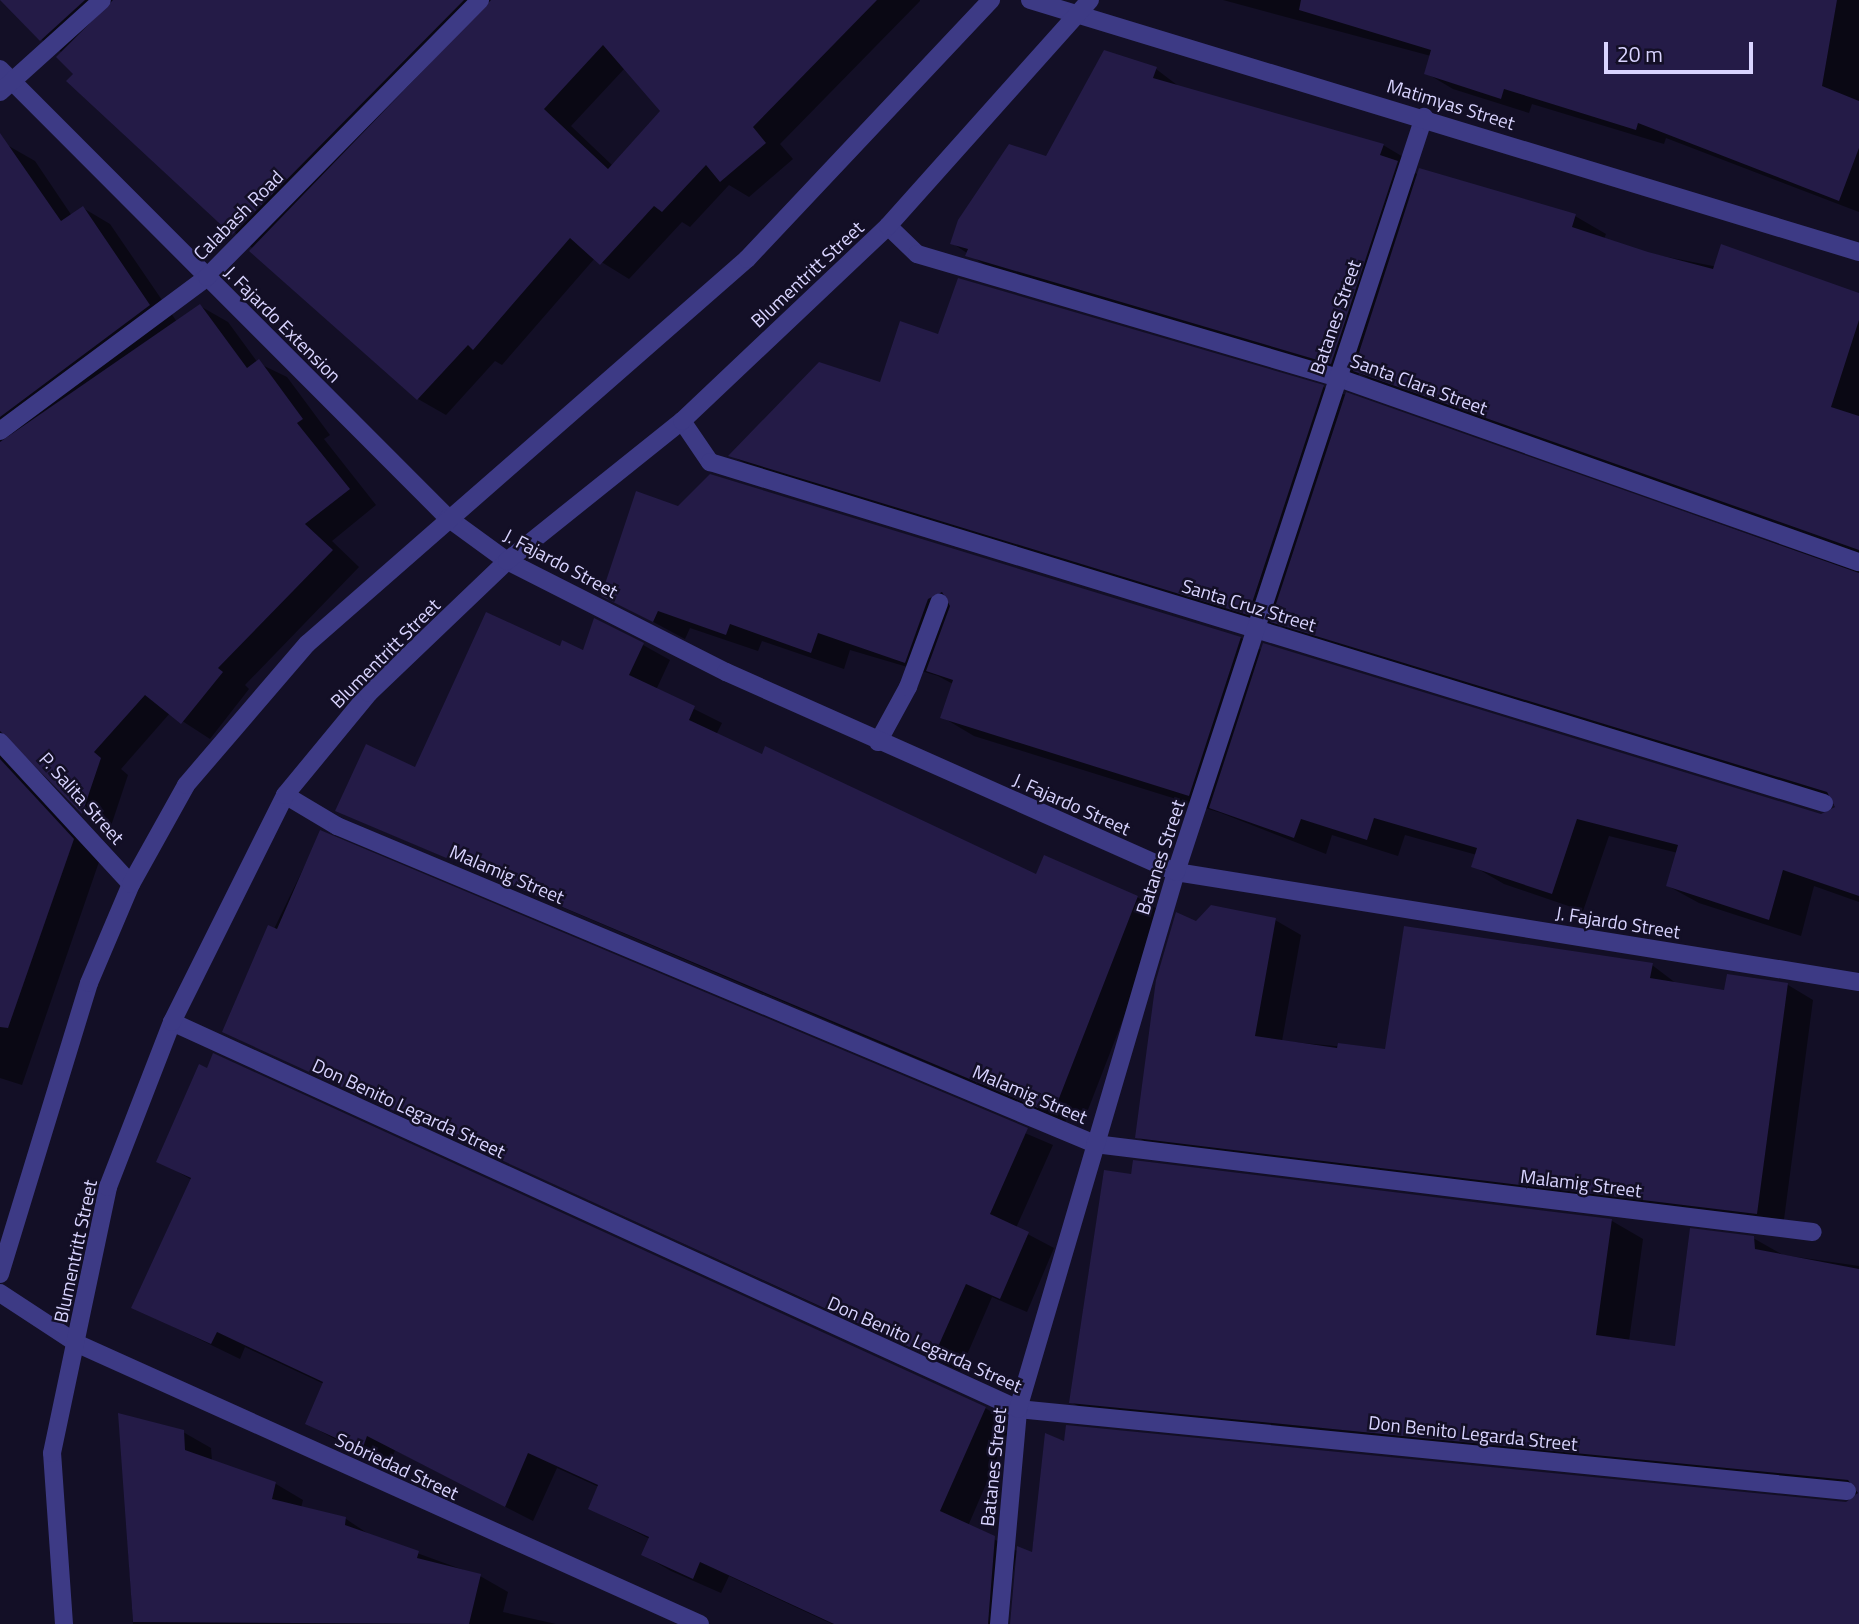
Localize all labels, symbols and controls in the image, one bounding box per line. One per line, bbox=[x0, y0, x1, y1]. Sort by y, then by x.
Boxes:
scale bar bbox=[1607, 28, 1756, 72]
text: 20 m bbox=[1617, 38, 1663, 70]
street label: Matimyas Street bbox=[1384, 74, 1518, 134]
street label: Calabash Road bbox=[188, 165, 288, 265]
street label: Blumentritt Street bbox=[746, 216, 868, 332]
street label: Batanes Street bbox=[1305, 257, 1365, 377]
street label: J. Fajardo Extension bbox=[220, 261, 346, 387]
street label: Santa Clara Street bbox=[1348, 349, 1490, 419]
street label: J. Fajardo Street bbox=[500, 523, 622, 603]
street label: Santa Cruz Street bbox=[1179, 574, 1319, 636]
street label: Blumentritt Street bbox=[325, 593, 445, 713]
street label: P. Salita Street bbox=[35, 747, 129, 849]
street label: J. Fajardo Street bbox=[1010, 768, 1134, 840]
street label: Batanes Street bbox=[1131, 797, 1189, 917]
street label: Malamig Street bbox=[446, 840, 568, 908]
street label: J. Fajardo Street bbox=[1554, 901, 1682, 943]
street label: Don Benito Legarda Street bbox=[309, 1053, 509, 1163]
street label: Malamig Street bbox=[969, 1060, 1091, 1128]
street label: Malamig Street bbox=[1519, 1164, 1643, 1202]
street label: Blumentritt Street bbox=[49, 1177, 101, 1325]
street label: Don Benito Legarda Street bbox=[824, 1291, 1026, 1397]
street label: Batanes Street bbox=[975, 1407, 1011, 1527]
street label: Don Benito Legarda Street bbox=[1367, 1411, 1579, 1455]
street label: Sobriedad Street bbox=[332, 1427, 462, 1505]

